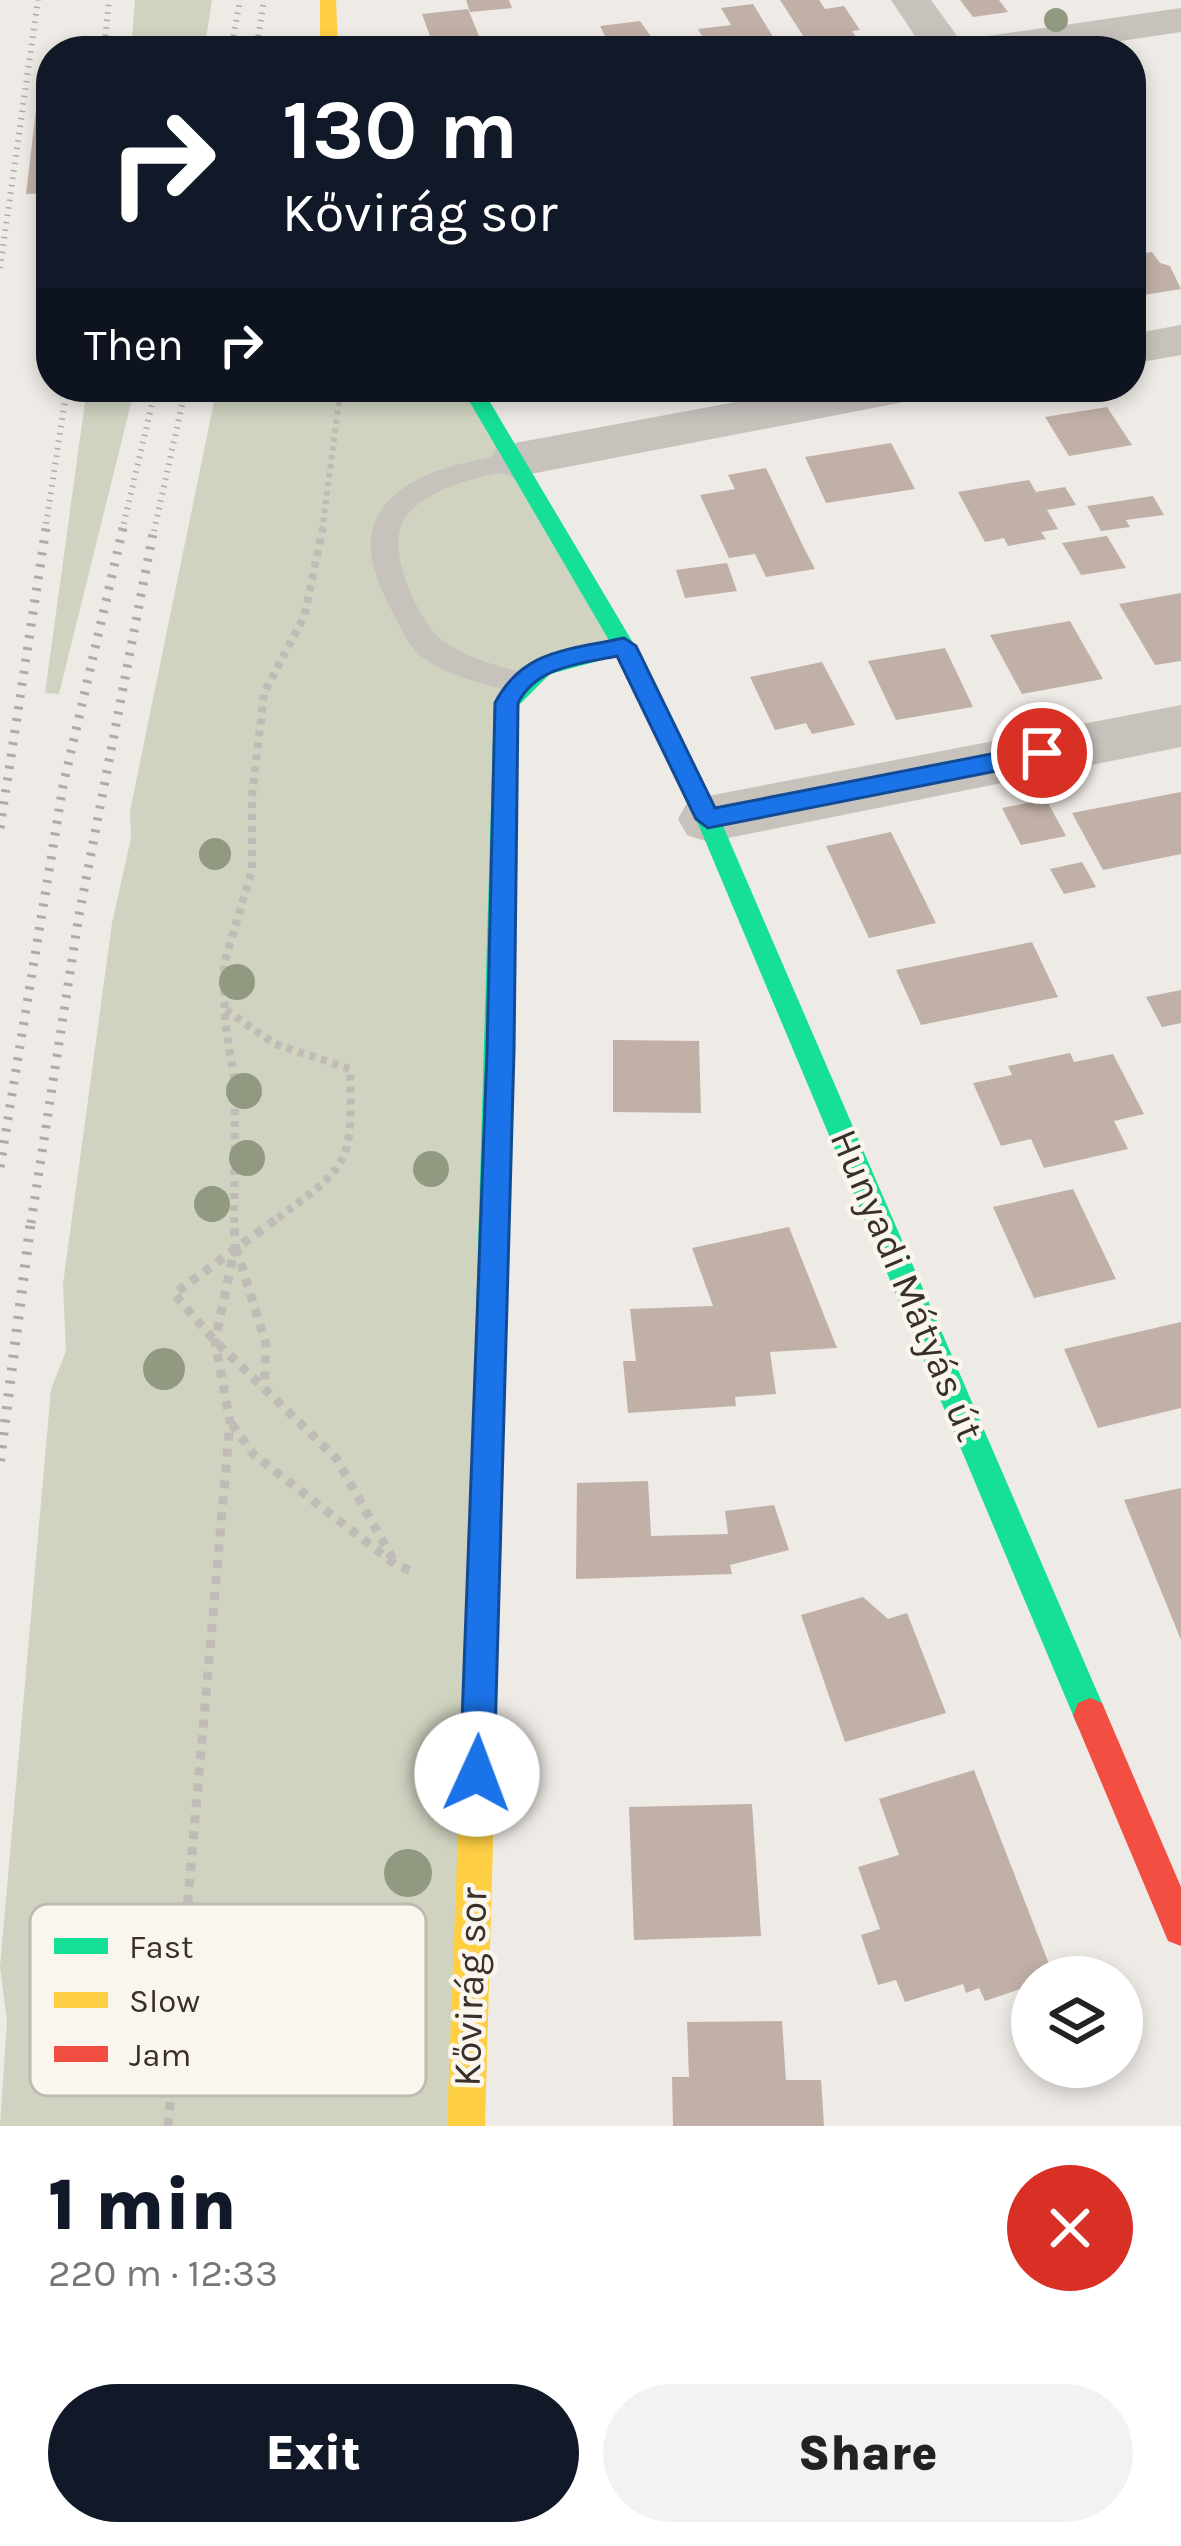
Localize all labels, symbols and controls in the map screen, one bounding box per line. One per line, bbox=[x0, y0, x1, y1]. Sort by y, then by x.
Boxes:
text: 130 m bbox=[282, 81, 518, 179]
icon: right bbox=[84, 84, 240, 240]
text: Kővirág sor bbox=[282, 181, 558, 245]
icon: right bbox=[208, 312, 274, 378]
text: Then bbox=[84, 319, 184, 371]
pin bbox=[991, 702, 1093, 804]
icon: arrive bbox=[1009, 720, 1075, 786]
street label: Hunyadi Mátyás út bbox=[821, 1122, 993, 1448]
position arrow bbox=[414, 1711, 540, 1837]
street label: Kővirág sor bbox=[444, 1886, 496, 2087]
legend bbox=[30, 1904, 426, 2096]
text: Fast bbox=[129, 1928, 193, 1966]
map controls bbox=[1011, 1956, 1143, 2088]
button: layers bbox=[1011, 1956, 1143, 2088]
text: Slow bbox=[129, 1982, 200, 2020]
text: Jam bbox=[129, 2036, 191, 2074]
text: 1 min bbox=[48, 2163, 237, 2247]
button: close bbox=[1007, 2165, 1133, 2291]
text: 220 m · 12:33 bbox=[48, 2250, 278, 2296]
button: Exit bbox=[48, 2384, 579, 2522]
button: Share bbox=[603, 2384, 1133, 2522]

